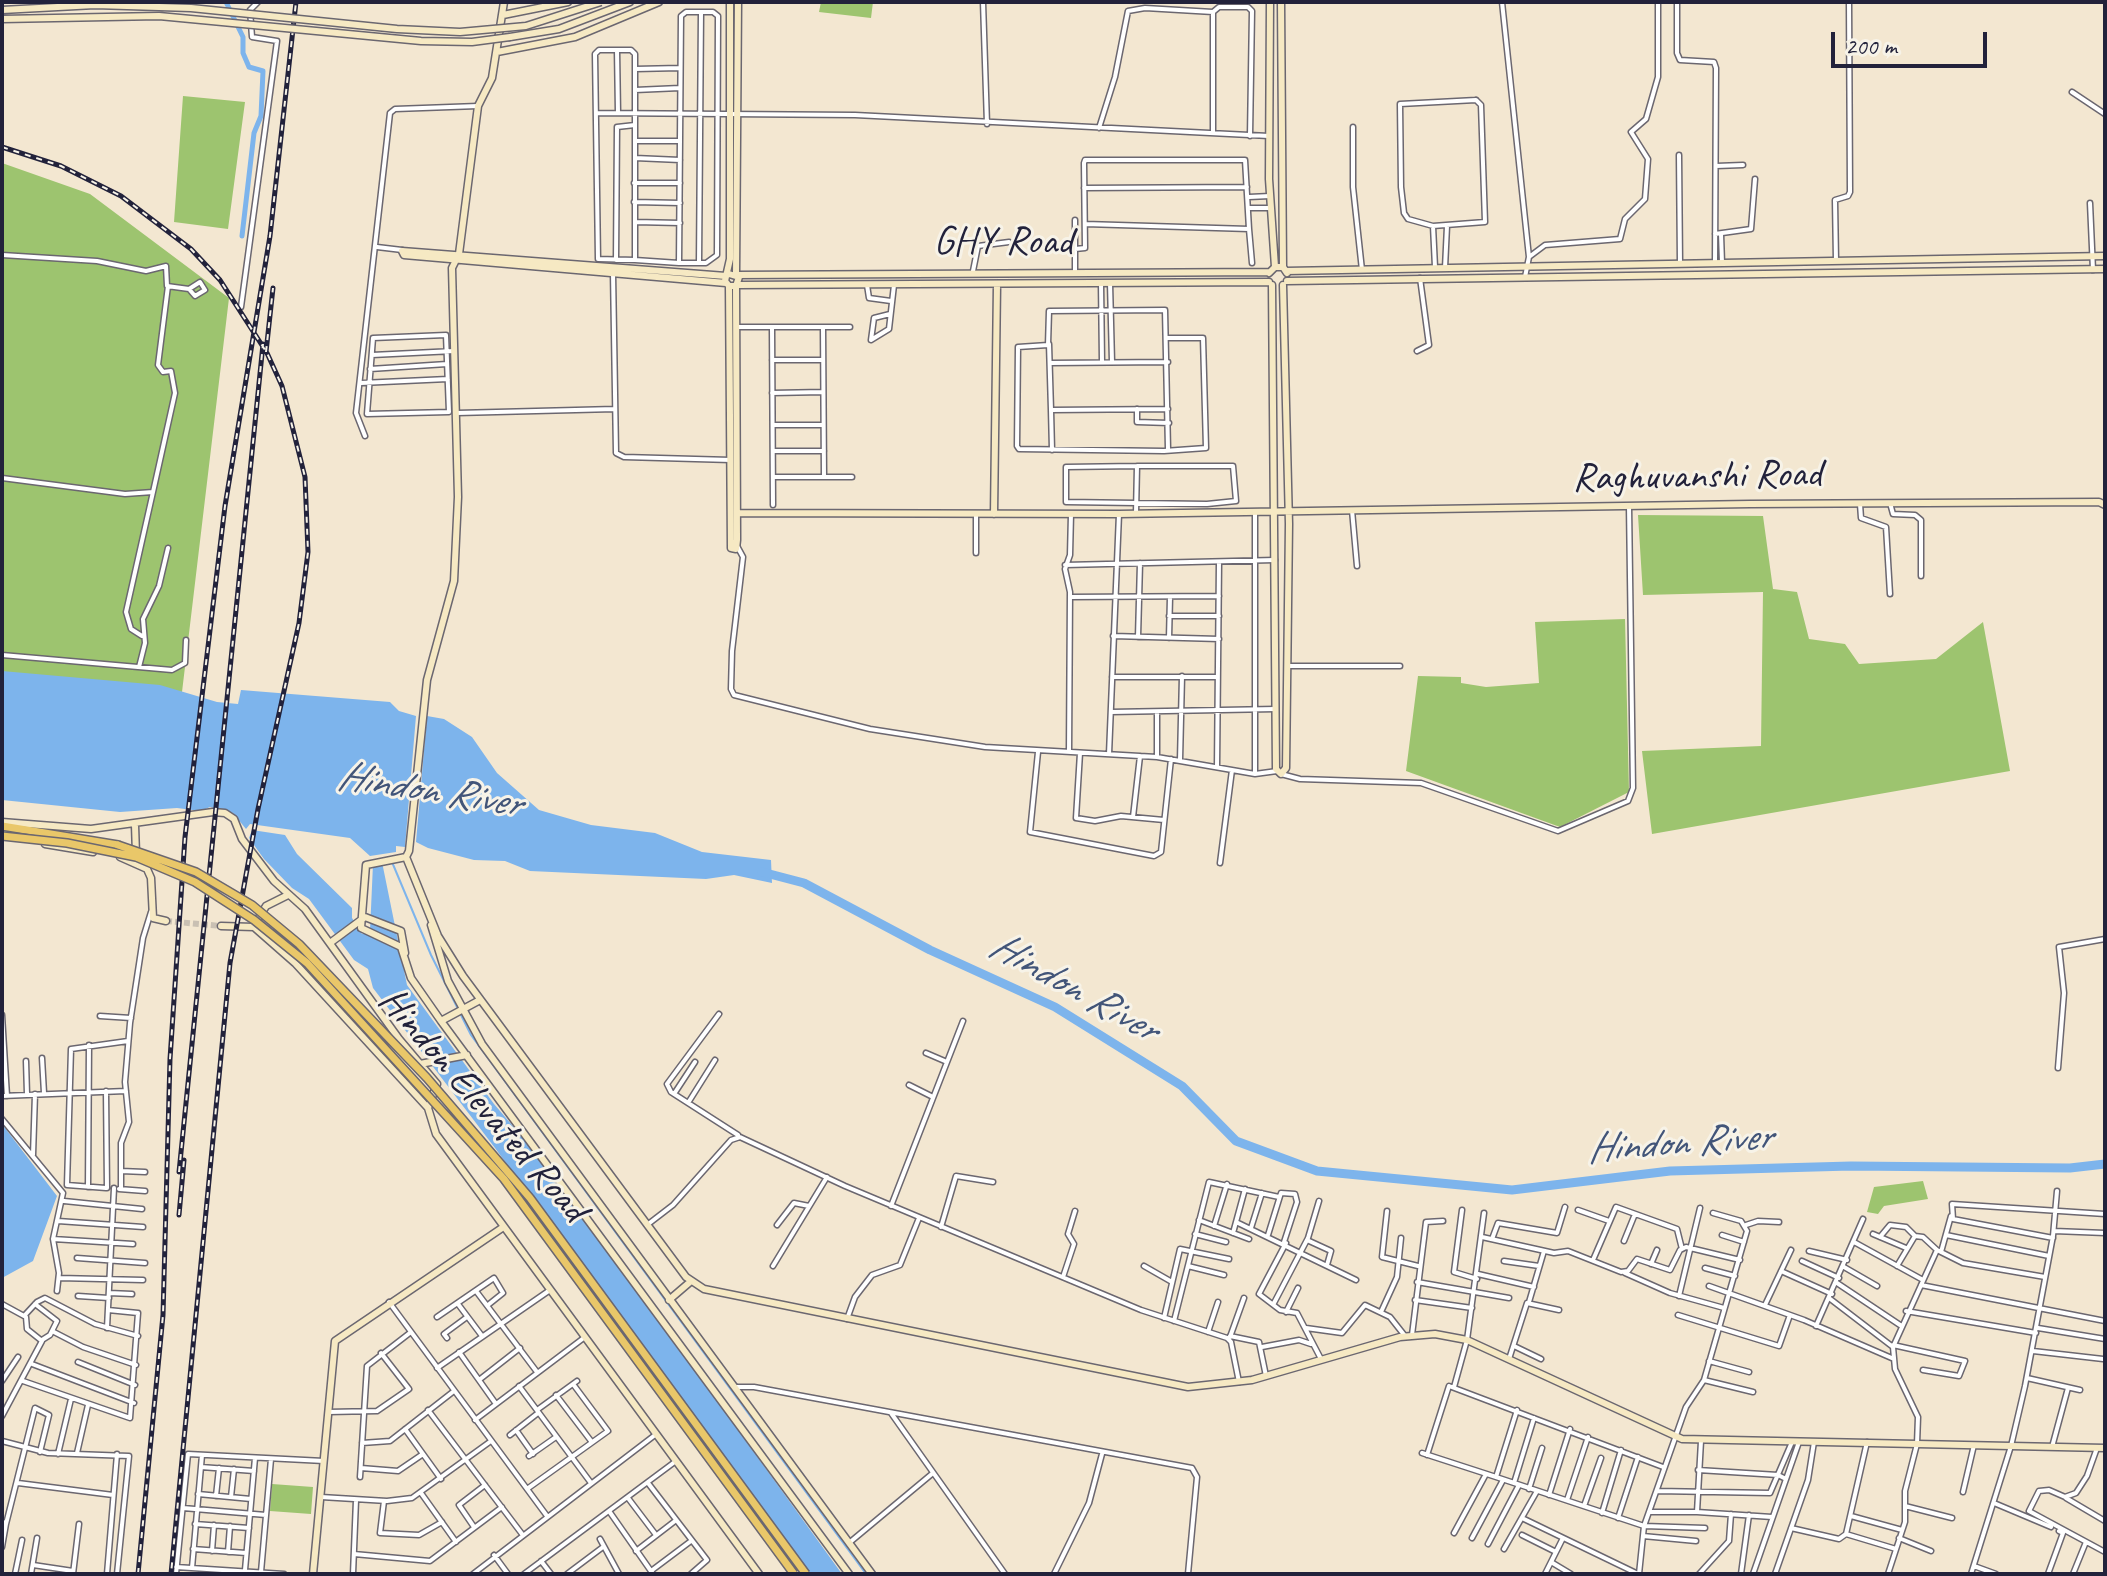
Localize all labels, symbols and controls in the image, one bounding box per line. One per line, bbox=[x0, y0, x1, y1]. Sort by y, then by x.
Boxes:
scale bar bbox=[1835, 16, 1991, 66]
text: 200 m bbox=[1845, 31, 1897, 61]
street label: GHY Road bbox=[934, 219, 1072, 267]
street label: Raghuvanshi Road bbox=[1572, 451, 1822, 503]
water label: Hindon River bbox=[334, 752, 524, 830]
water label: Hindon River bbox=[980, 921, 1166, 1055]
street label: Hindon Elevated Road bbox=[367, 978, 597, 1232]
water label: Hindon River bbox=[1585, 1112, 1773, 1176]

